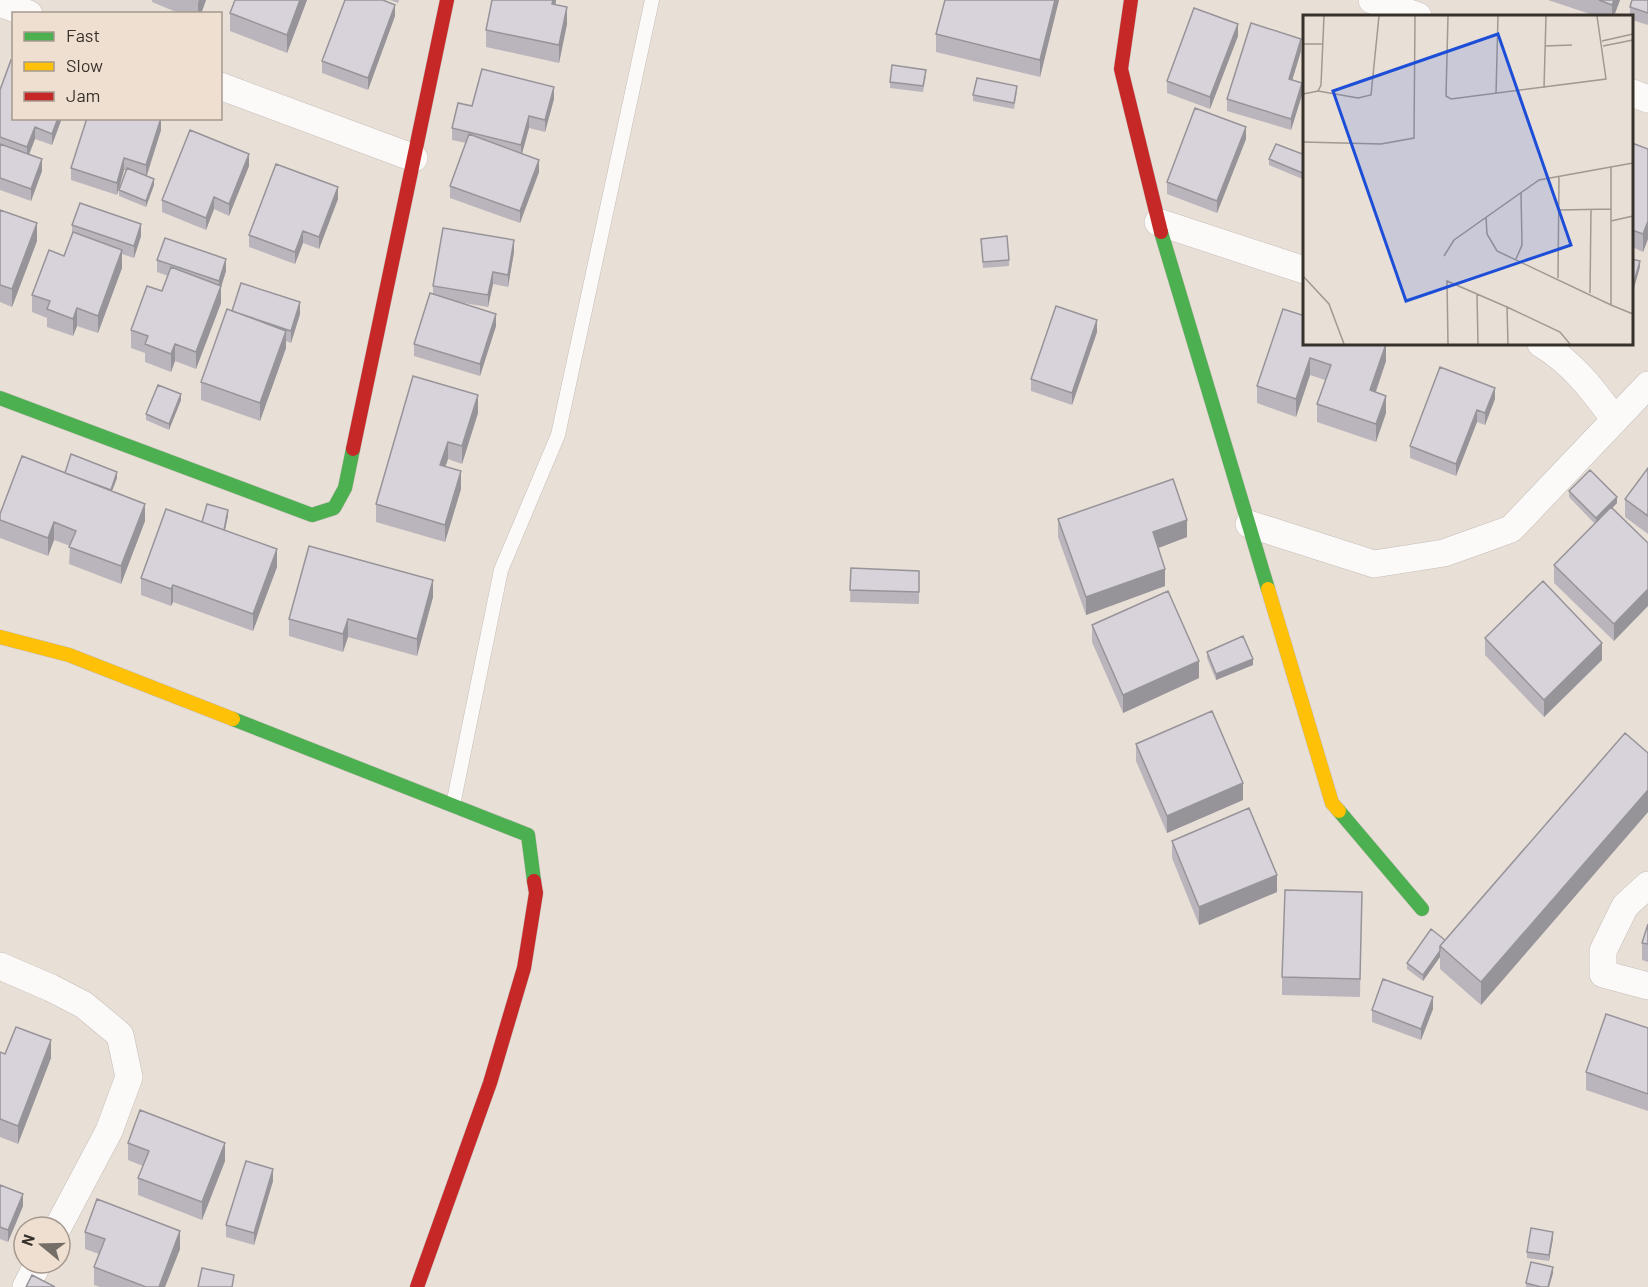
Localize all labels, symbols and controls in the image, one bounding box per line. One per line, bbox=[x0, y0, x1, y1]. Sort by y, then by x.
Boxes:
legend bbox=[12, 12, 222, 120]
inset map bbox=[1303, 15, 1633, 345]
text: Fast bbox=[66, 24, 100, 46]
text: Slow bbox=[66, 54, 103, 76]
text: Jam bbox=[66, 84, 100, 106]
north arrow bbox=[12, 1215, 72, 1275]
text: N bbox=[17, 1232, 38, 1248]

